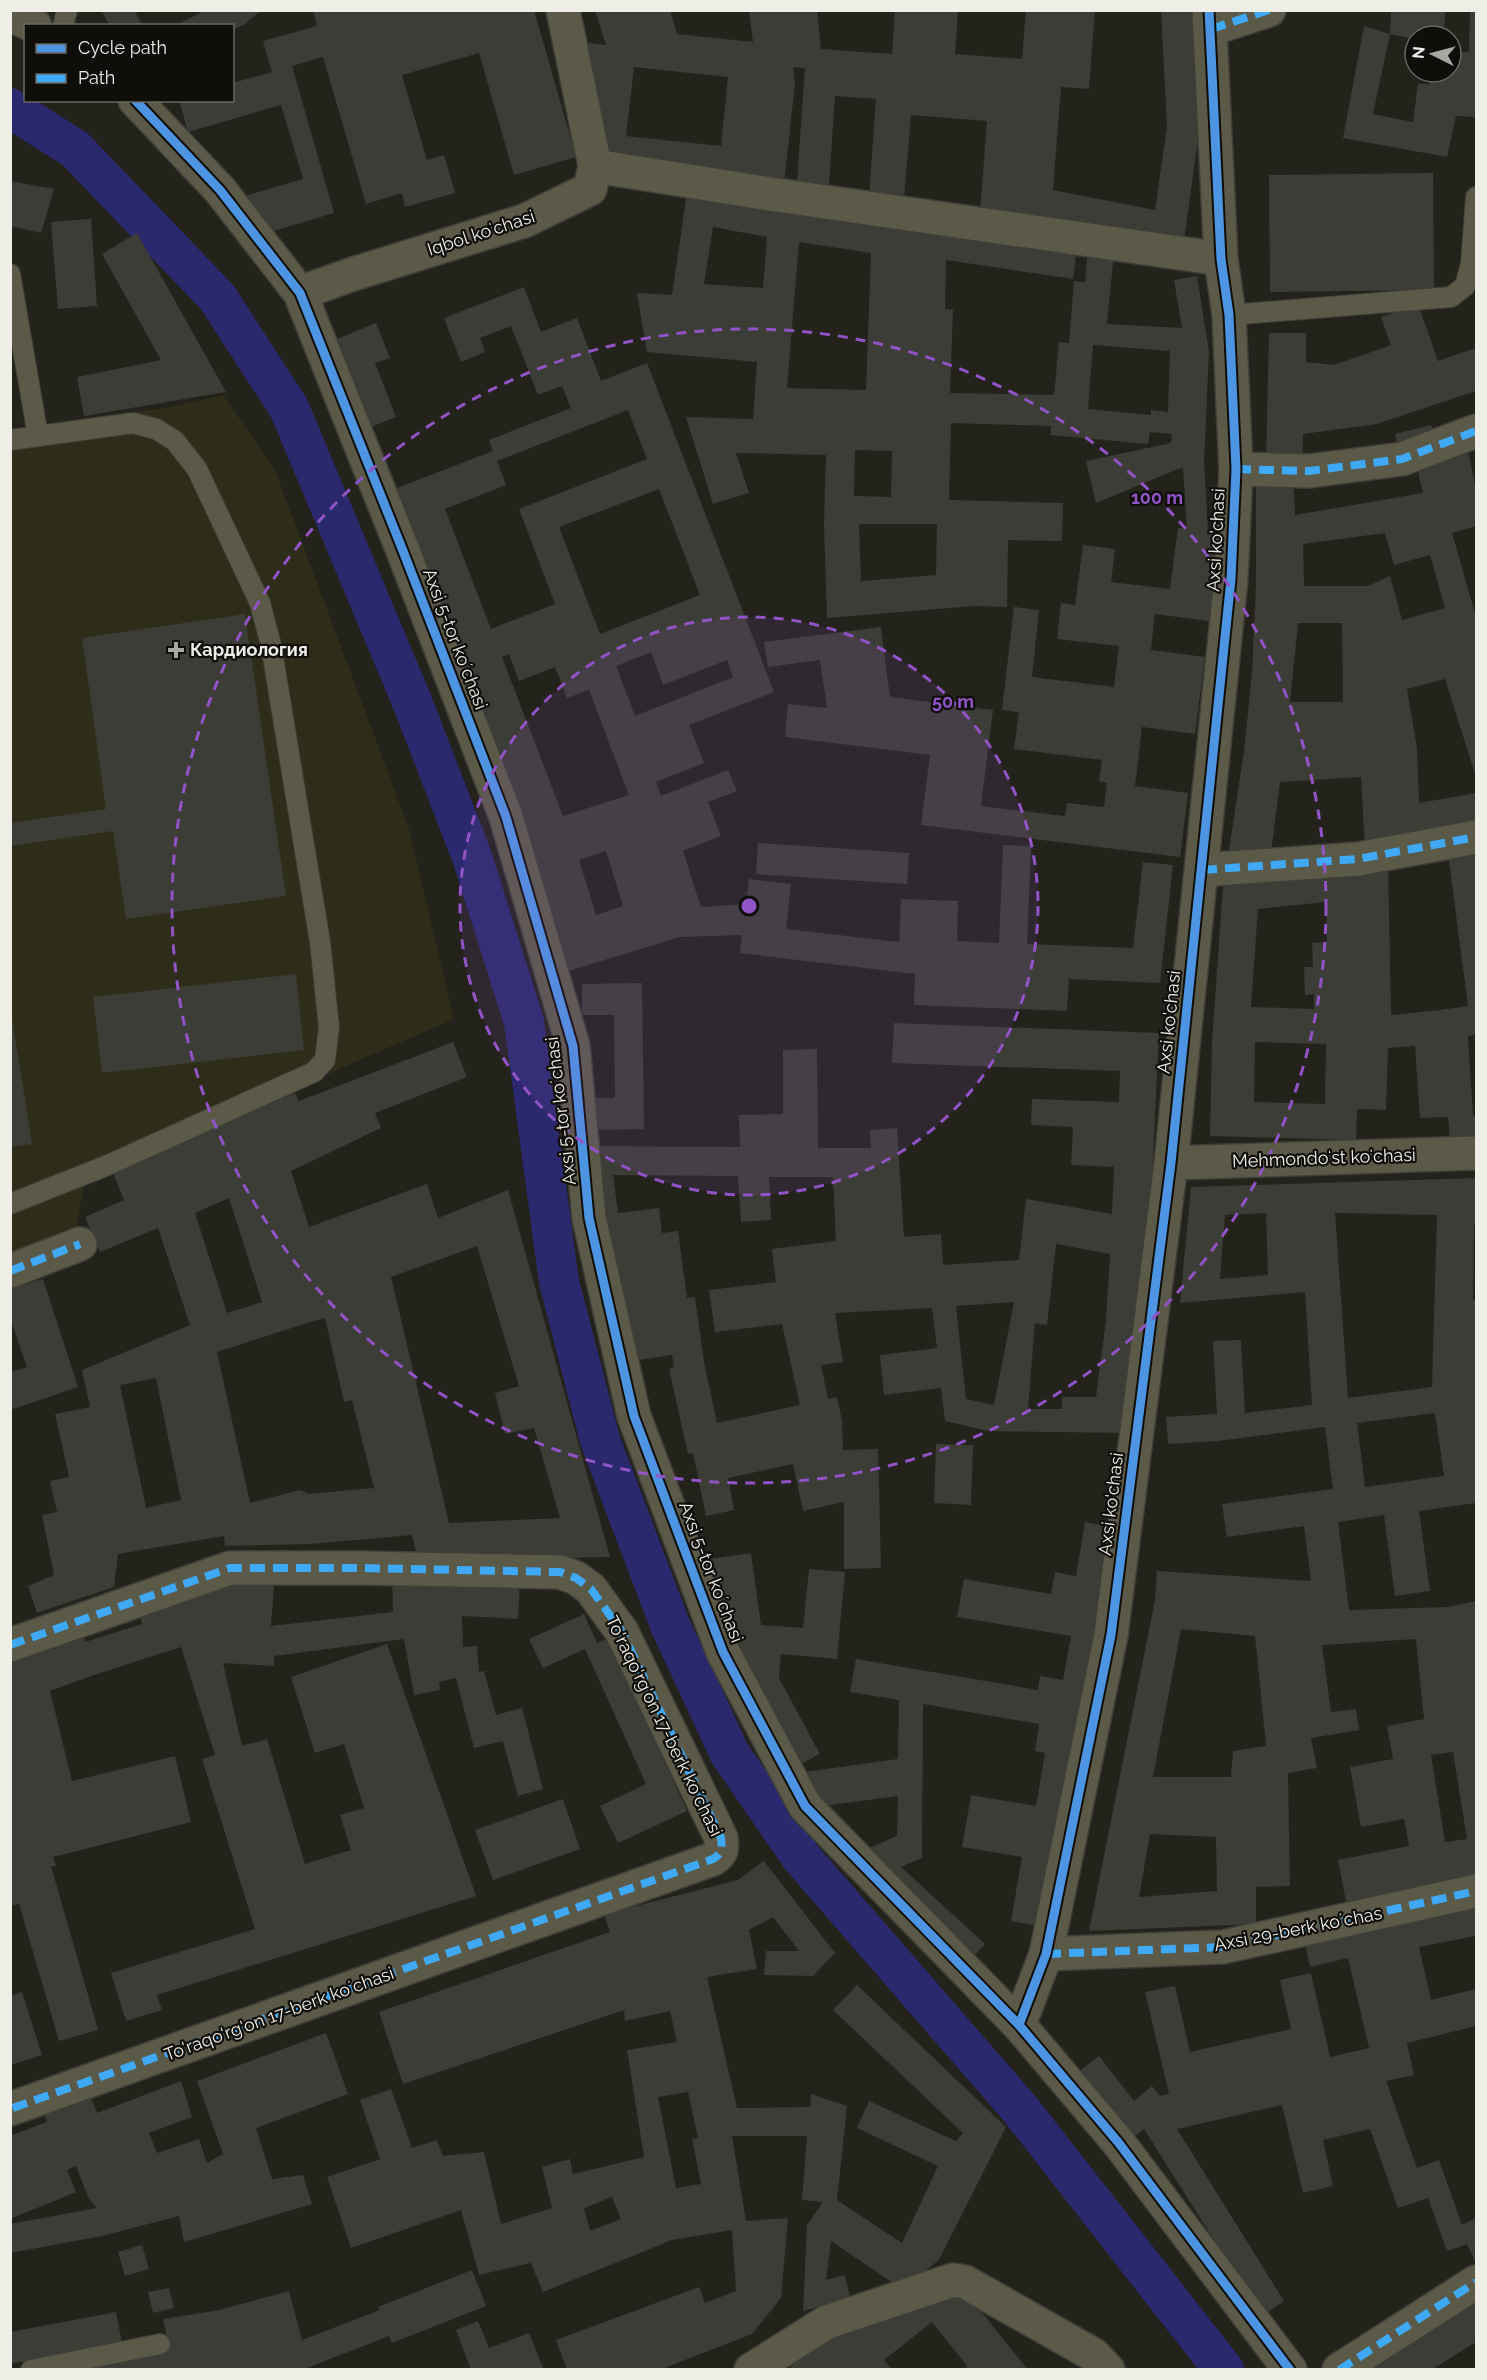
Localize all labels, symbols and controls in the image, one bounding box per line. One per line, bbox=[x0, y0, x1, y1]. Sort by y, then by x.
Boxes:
legend bbox=[24, 24, 234, 102]
north arrow bbox=[1403, 24, 1463, 84]
text: Cycle path bbox=[78, 37, 167, 58]
text: N bbox=[1408, 45, 1429, 60]
text: Path bbox=[78, 67, 115, 88]
street label: Iqbol koʻchasi bbox=[425, 205, 537, 260]
text: 100 m bbox=[1131, 487, 1183, 508]
street label: Axsi ko'chasi bbox=[1202, 488, 1229, 592]
street label: Аxsi 5-tor koʼchasi bbox=[419, 565, 492, 712]
place label: Кардиология bbox=[190, 639, 308, 660]
marker: Кардиология bbox=[167, 641, 185, 659]
text: 50 m bbox=[932, 691, 974, 712]
centre of rings bbox=[739, 896, 759, 916]
street label: Axsi ko'chasi bbox=[1153, 969, 1184, 1075]
street label: Аxsi 5-tor koʼchasi bbox=[541, 1036, 580, 1186]
street label: Mehmondoʻst koʻchasi bbox=[1232, 1144, 1416, 1171]
street label: Axsi ko'chasi bbox=[1094, 1451, 1127, 1557]
street label: Аxsi 5-tor koʼchasi bbox=[675, 1498, 748, 1645]
street label: To'raqo'rg'on 17-berk koʼchasi bbox=[602, 1612, 727, 1840]
street label: Аxsi 29-berk koʼchas bbox=[1212, 1902, 1384, 1955]
street label: To'raqo'rg'on 17-berk koʼchasi bbox=[161, 1962, 397, 2065]

